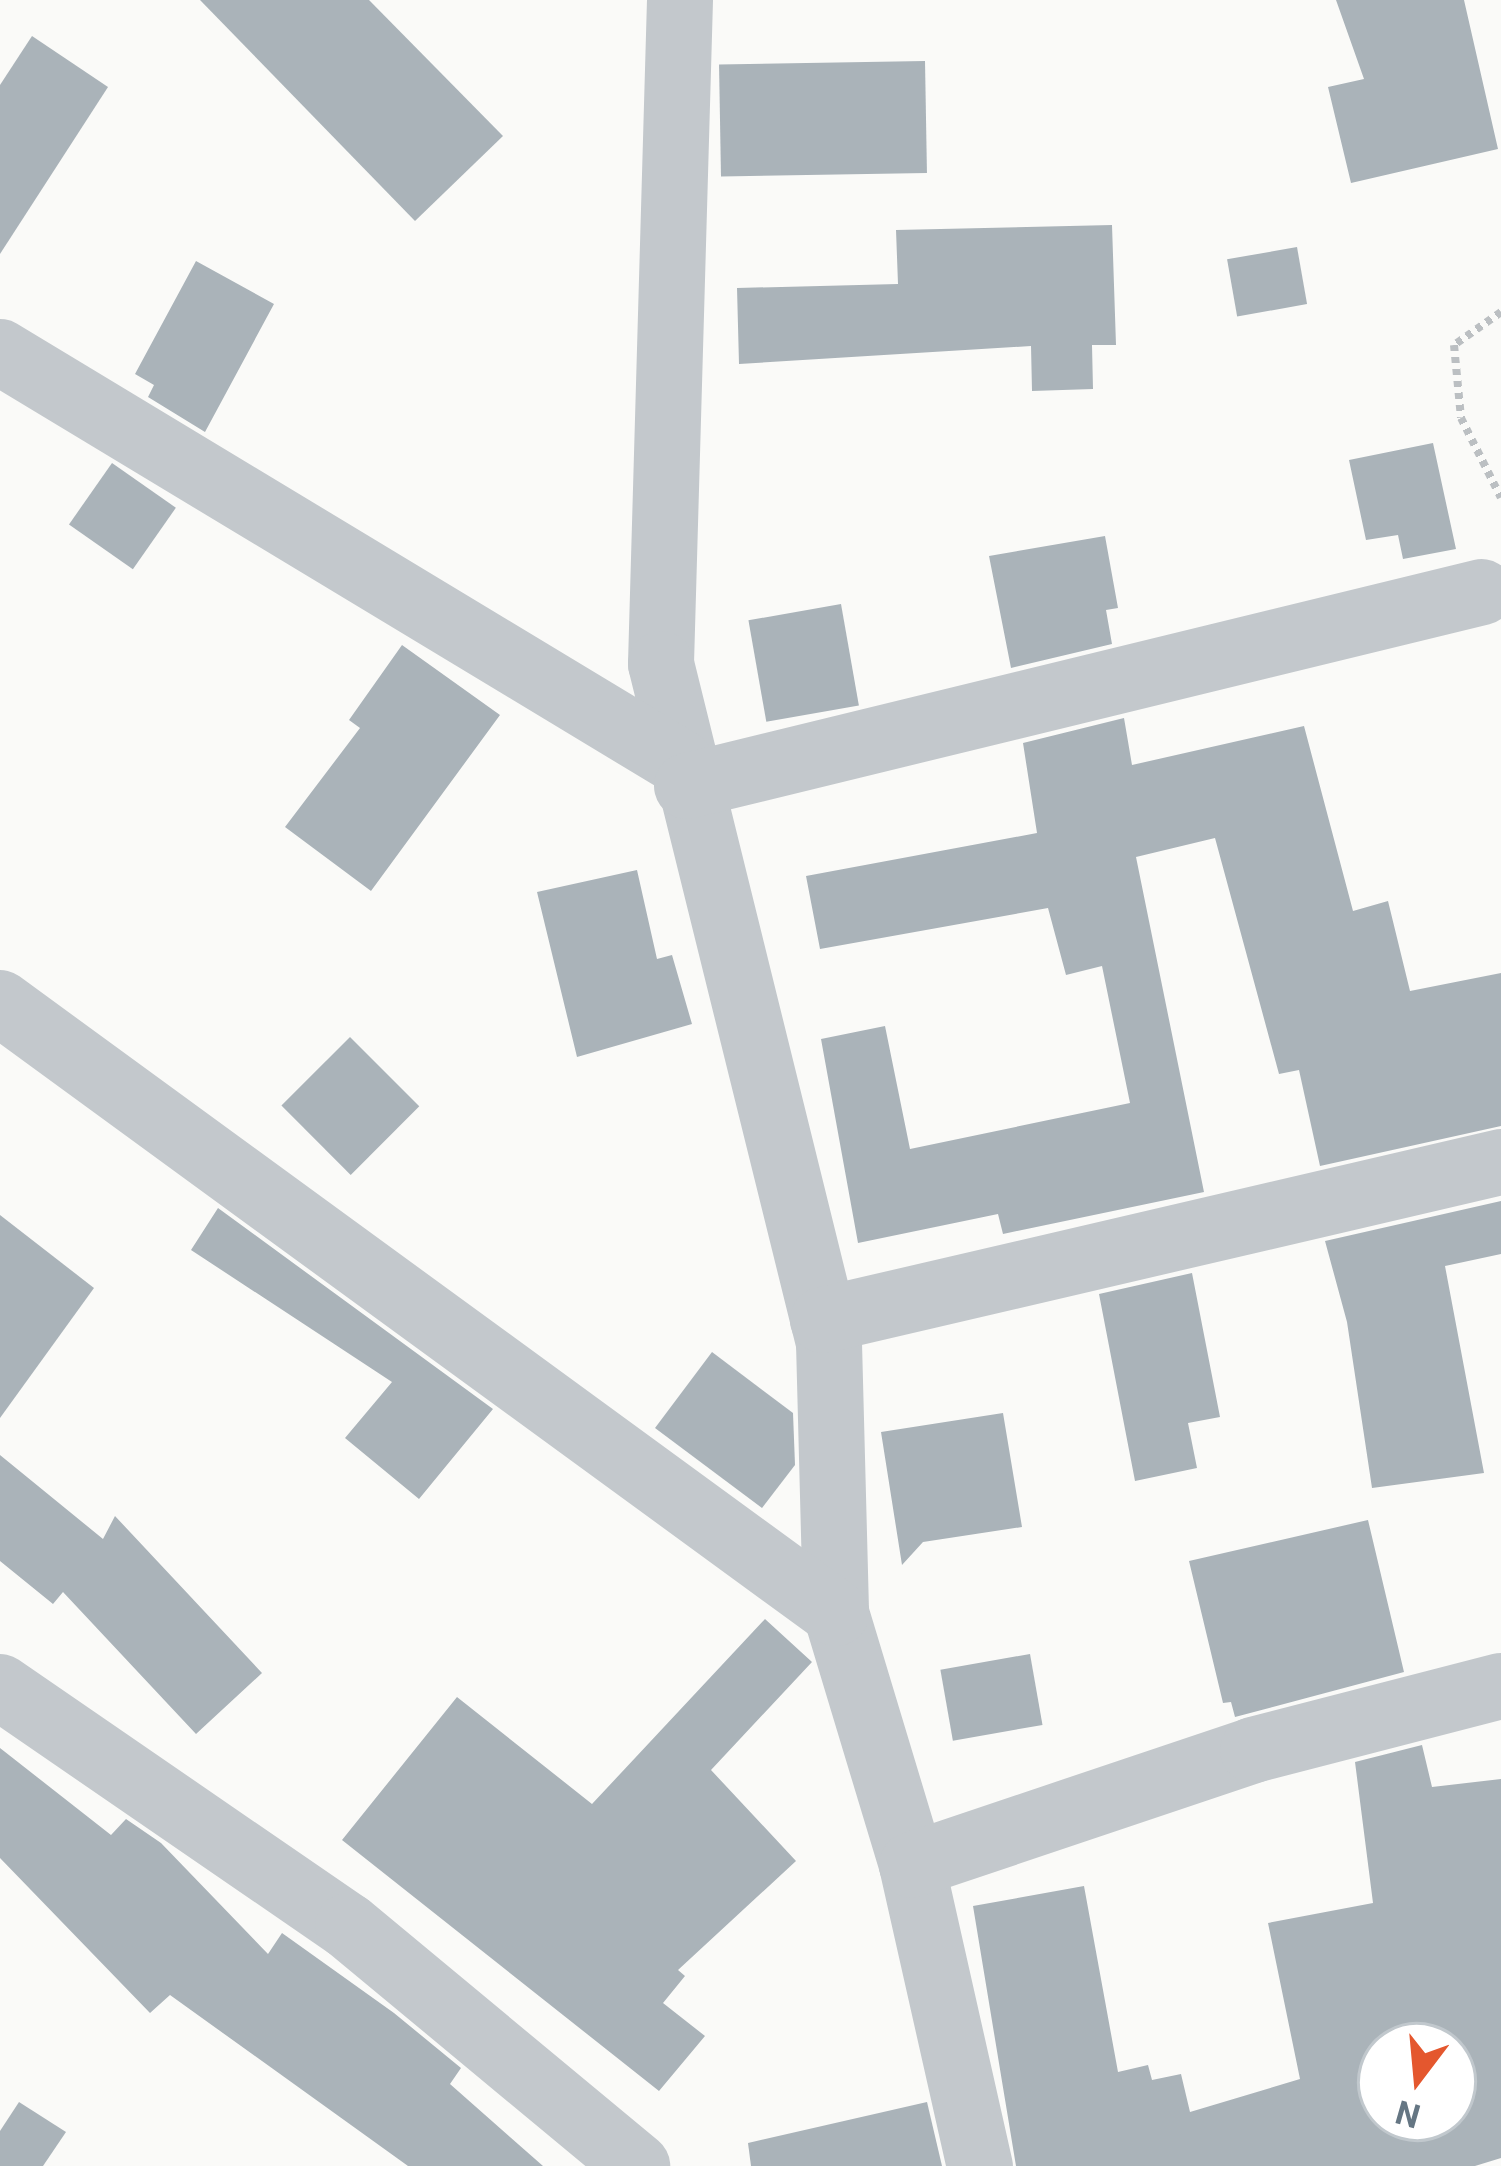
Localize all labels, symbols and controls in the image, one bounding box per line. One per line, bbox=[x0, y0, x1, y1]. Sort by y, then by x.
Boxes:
north arrow bbox=[1357, 2022, 1477, 2142]
text: N bbox=[1391, 2092, 1424, 2136]

